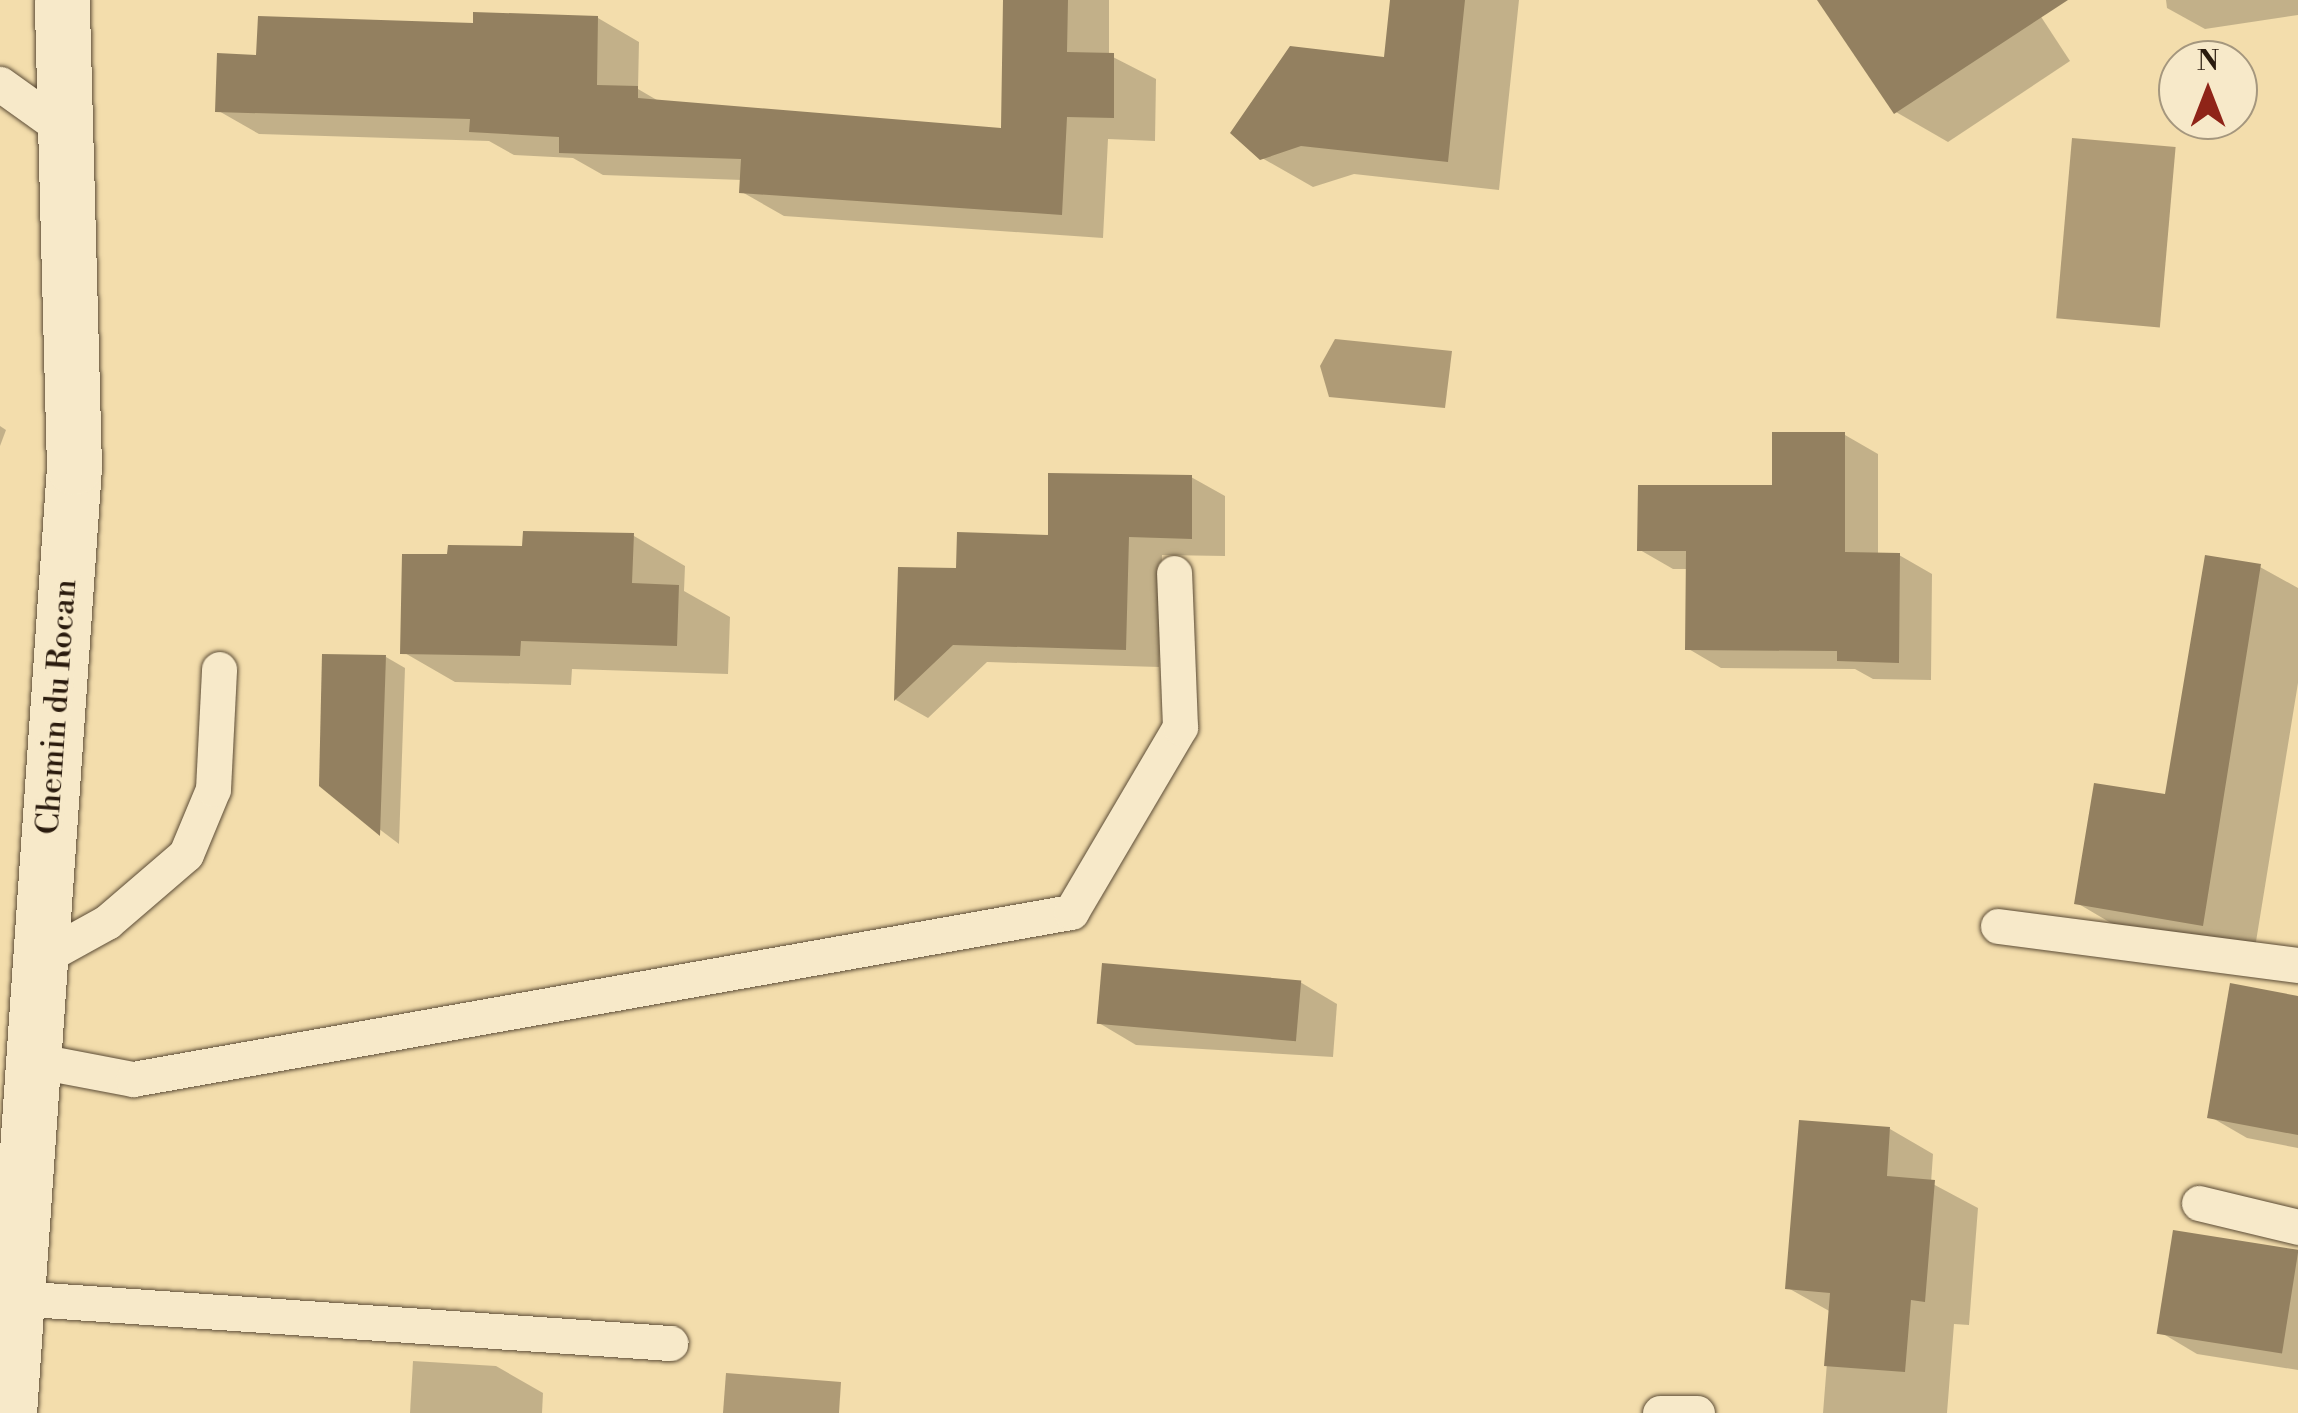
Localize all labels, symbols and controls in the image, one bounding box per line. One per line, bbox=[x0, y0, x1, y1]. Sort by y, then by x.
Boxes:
north arrow bbox=[2158, 40, 2258, 140]
text: N bbox=[2197, 44, 2219, 79]
street label: Chemin du Rocan bbox=[29, 578, 85, 836]

